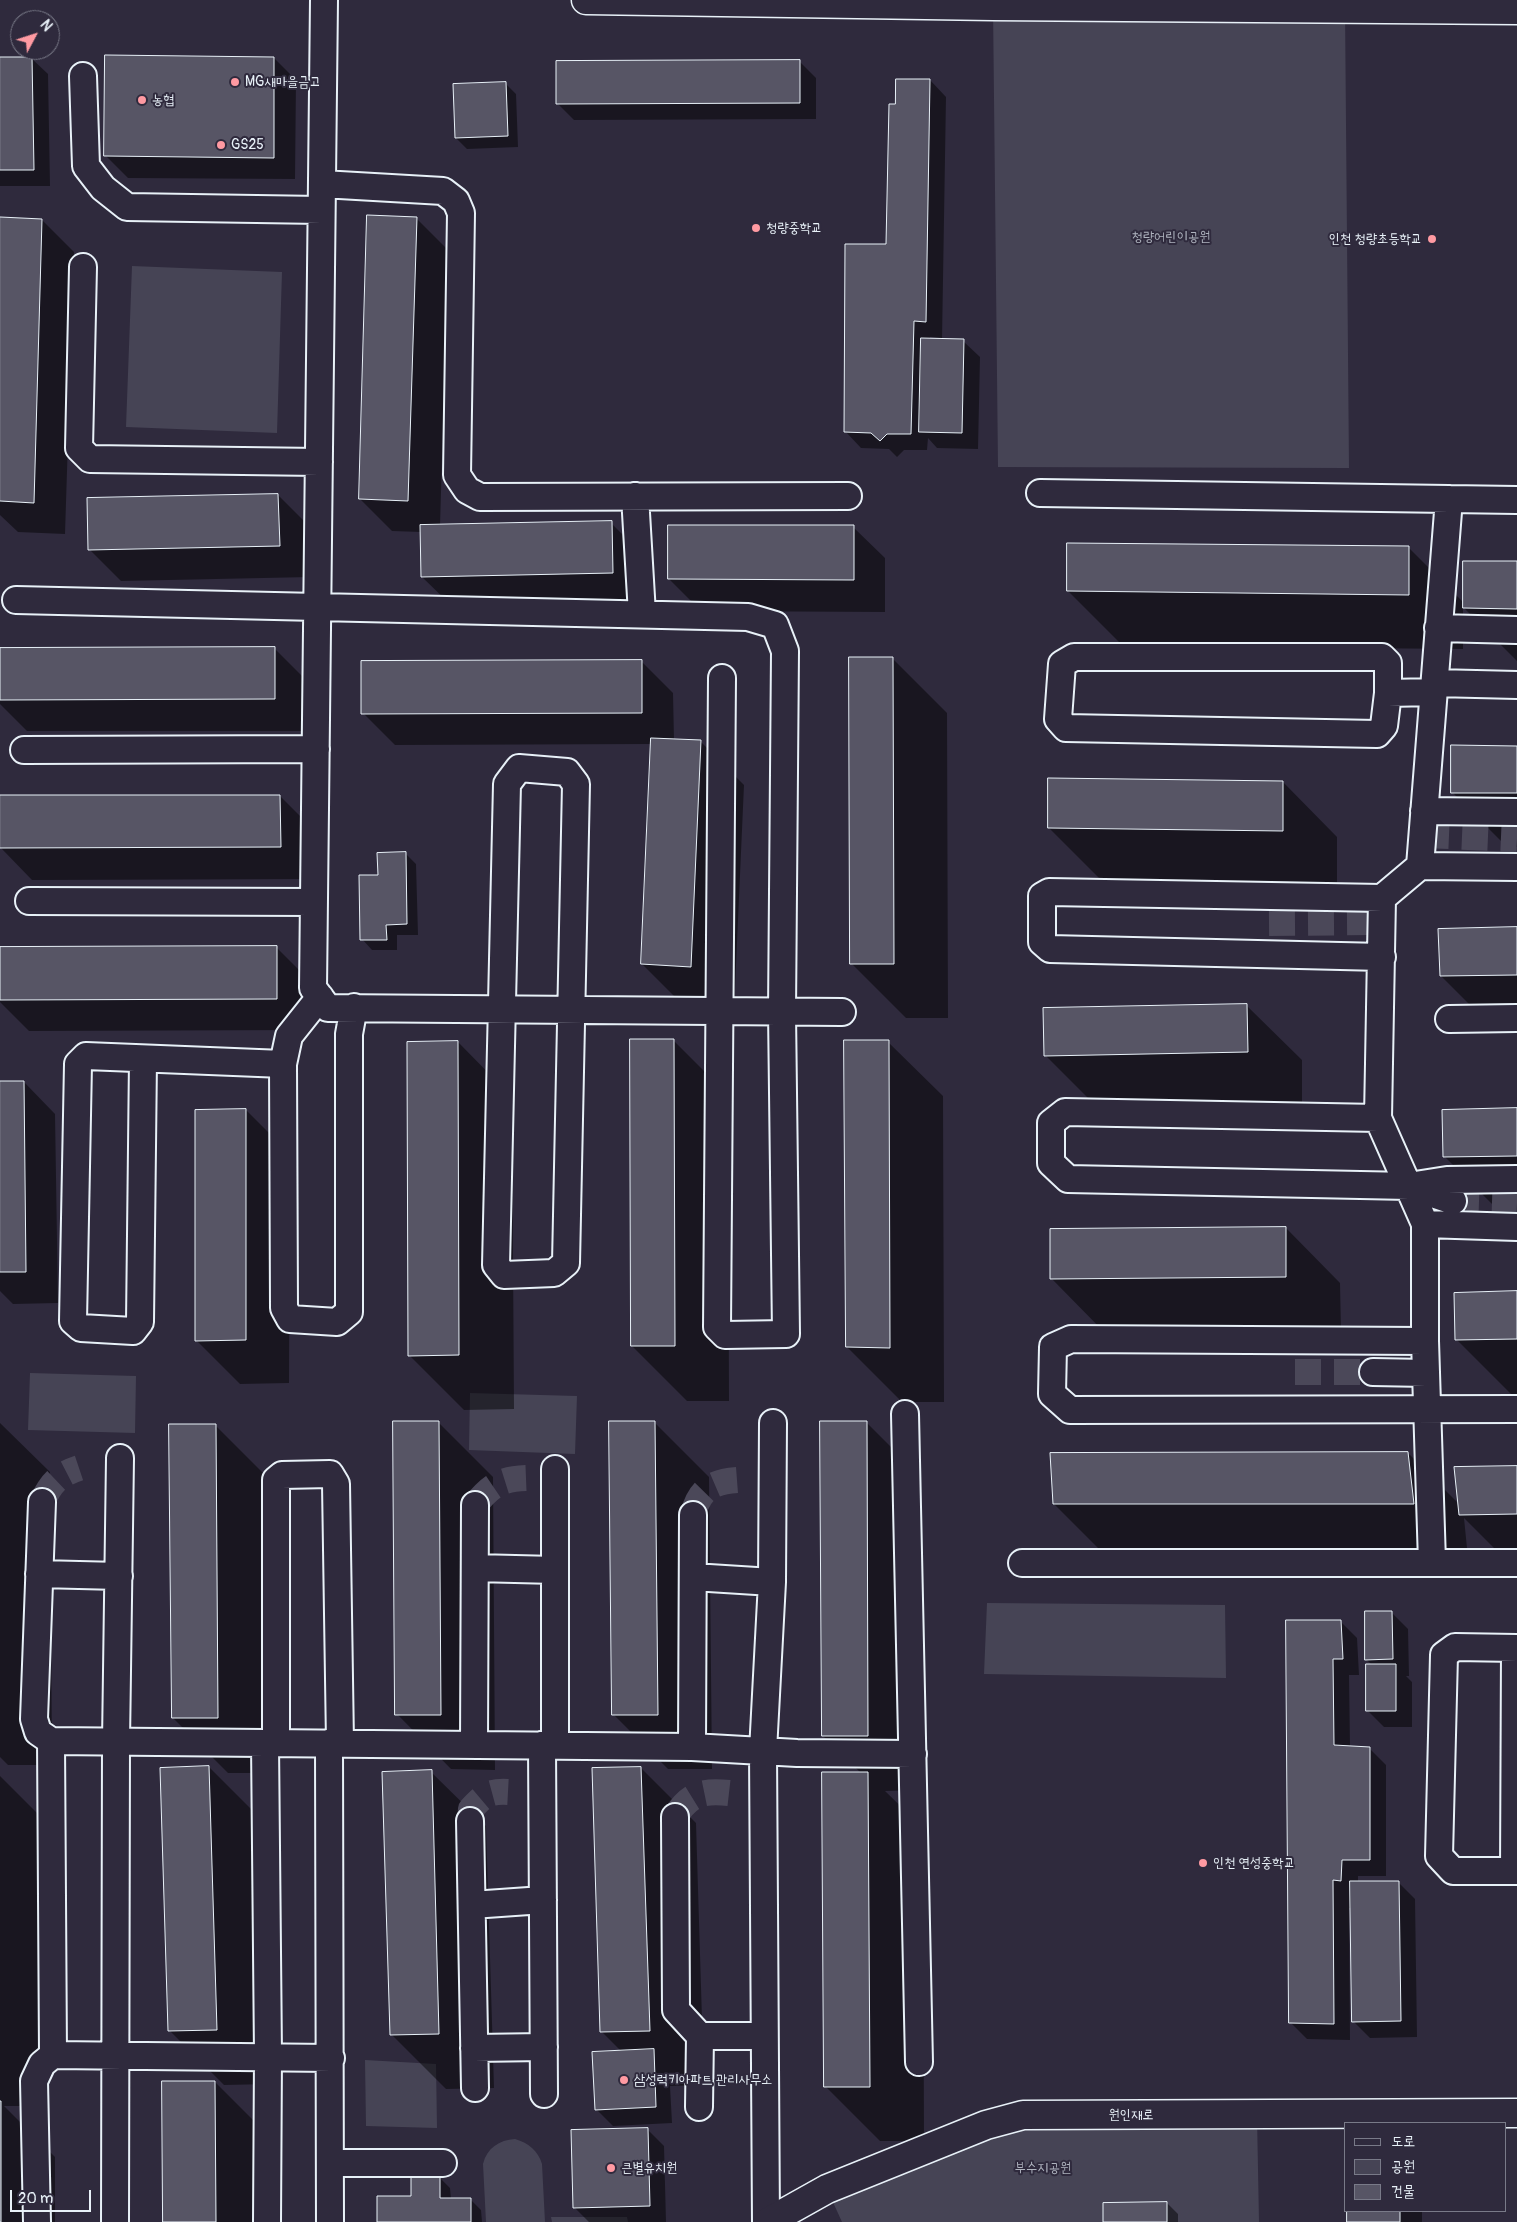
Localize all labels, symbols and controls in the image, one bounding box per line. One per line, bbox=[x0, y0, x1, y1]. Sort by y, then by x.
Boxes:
north arrow bbox=[10, 10, 60, 60]
text: N bbox=[37, 17, 56, 35]
place label: MG새마을금고 bbox=[245, 74, 321, 90]
marker: MG새마을금고 bbox=[229, 76, 241, 88]
place label: 농협 bbox=[152, 92, 175, 108]
marker: 농협 bbox=[136, 94, 148, 106]
place label: GS25 bbox=[231, 137, 264, 153]
marker: GS25 bbox=[215, 139, 227, 151]
place label: 청량중학교 bbox=[766, 220, 822, 236]
marker: 청량중학교 bbox=[750, 222, 762, 234]
park label: 청량어린이공원 bbox=[1132, 229, 1210, 245]
place label: 인천 청량초등학교 bbox=[1329, 231, 1422, 247]
marker: 인천 청량초등학교 bbox=[1426, 233, 1438, 245]
place label: 인천 연성중학교 bbox=[1213, 1855, 1295, 1871]
marker: 인천 연성중학교 bbox=[1197, 1857, 1209, 1869]
place label: 삼성럭키아파트 관리사무소 bbox=[634, 2072, 772, 2088]
marker: 삼성럭키아파트 관리사무소 bbox=[618, 2074, 630, 2086]
street label: 원인재로 bbox=[1108, 2107, 1154, 2123]
legend bbox=[1344, 2122, 1507, 2212]
text: 도로 bbox=[1391, 2132, 1415, 2151]
text: 공원 bbox=[1391, 2157, 1415, 2176]
place label: 큰별유치원 bbox=[621, 2160, 677, 2176]
park label: 부수지공원 bbox=[1015, 2160, 1071, 2176]
marker: 큰별유치원 bbox=[605, 2162, 617, 2174]
scale bar bbox=[12, 2180, 94, 2212]
text: 건물 bbox=[1391, 2182, 1415, 2201]
text: 20 m bbox=[18, 2189, 53, 2208]

